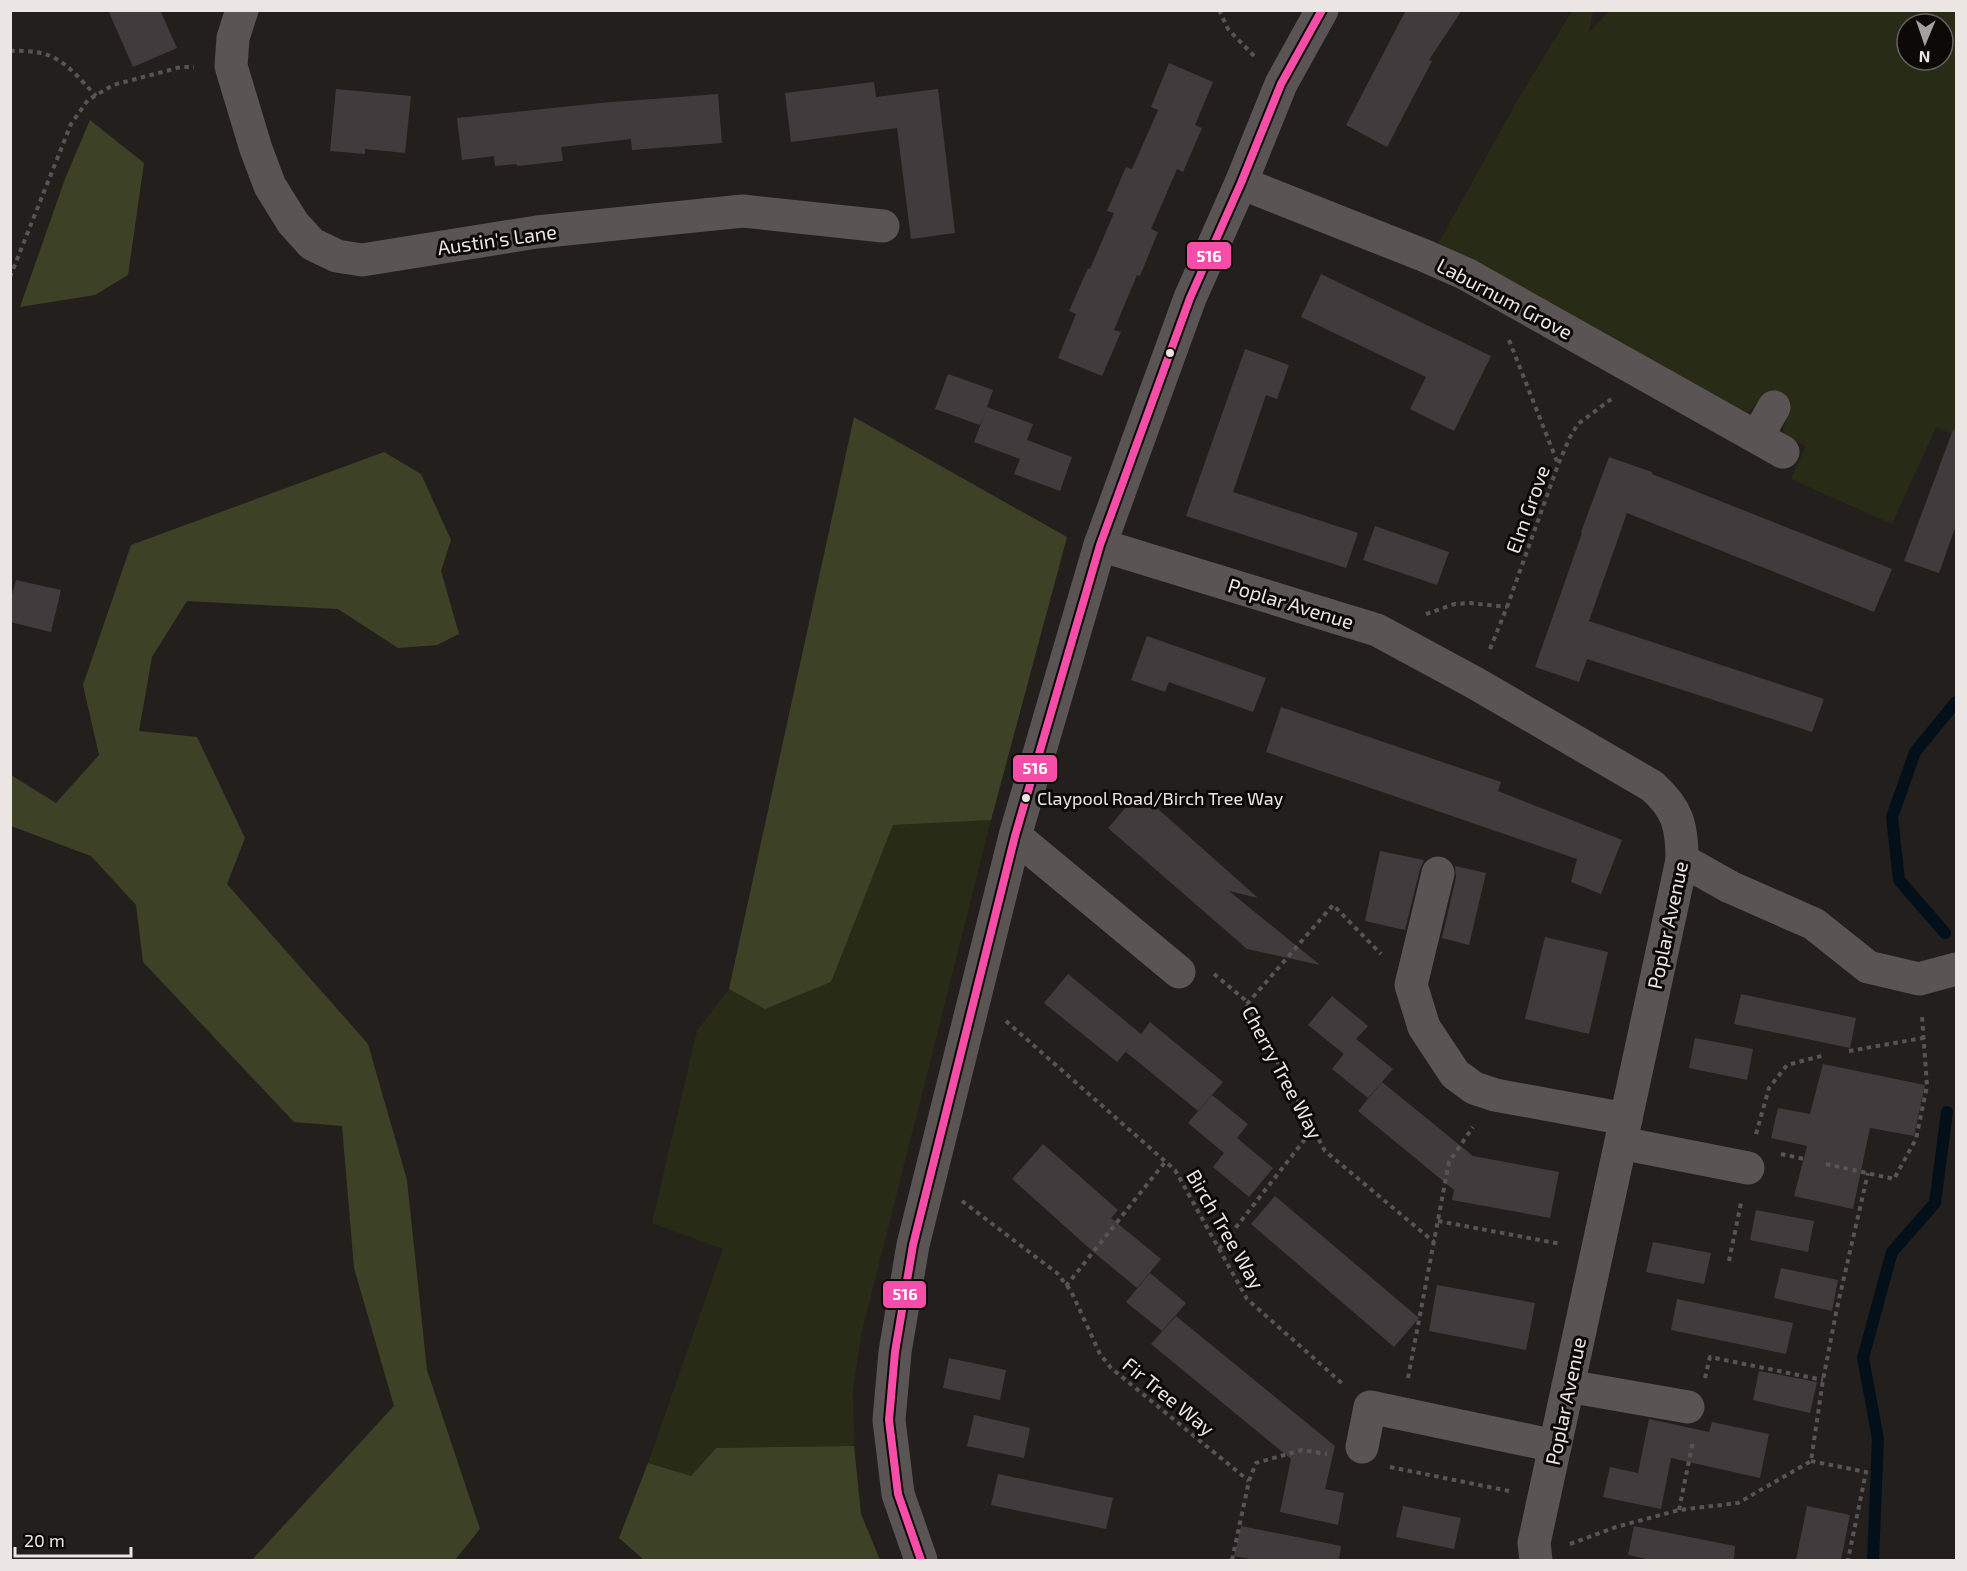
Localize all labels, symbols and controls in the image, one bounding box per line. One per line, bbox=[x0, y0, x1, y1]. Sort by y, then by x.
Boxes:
north arrow bbox=[1895, 12, 1955, 72]
text: N bbox=[1918, 48, 1931, 67]
street label: Austin's Lane bbox=[436, 219, 558, 259]
line badge: 516 bbox=[1186, 241, 1232, 270]
text: 516 bbox=[1196, 246, 1222, 265]
street label: Laburnum Grove bbox=[1433, 252, 1577, 344]
unlabelled marker bbox=[1164, 347, 1176, 359]
street label: Elm Grove bbox=[1500, 462, 1554, 556]
street label: Poplar Avenue bbox=[1225, 572, 1357, 634]
line badge: 516 bbox=[1012, 754, 1058, 783]
text: 516 bbox=[1022, 758, 1048, 777]
place label: Claypool Road/Birch Tree Way bbox=[1037, 787, 1284, 809]
marker: Claypool Road/Birch Tree Way bbox=[1020, 792, 1032, 804]
street label: Poplar Avenue bbox=[1642, 859, 1692, 991]
street label: Cherry Tree Way bbox=[1238, 1001, 1328, 1143]
street label: Birch Tree Way bbox=[1182, 1165, 1270, 1293]
line badge: 516 bbox=[882, 1280, 927, 1309]
text: 516 bbox=[892, 1284, 918, 1303]
street label: Poplar Avenue bbox=[1540, 1335, 1590, 1467]
street label: Fir Tree Way bbox=[1118, 1352, 1220, 1440]
scale bar bbox=[15, 1520, 130, 1558]
text: 20 m bbox=[24, 1529, 65, 1551]

